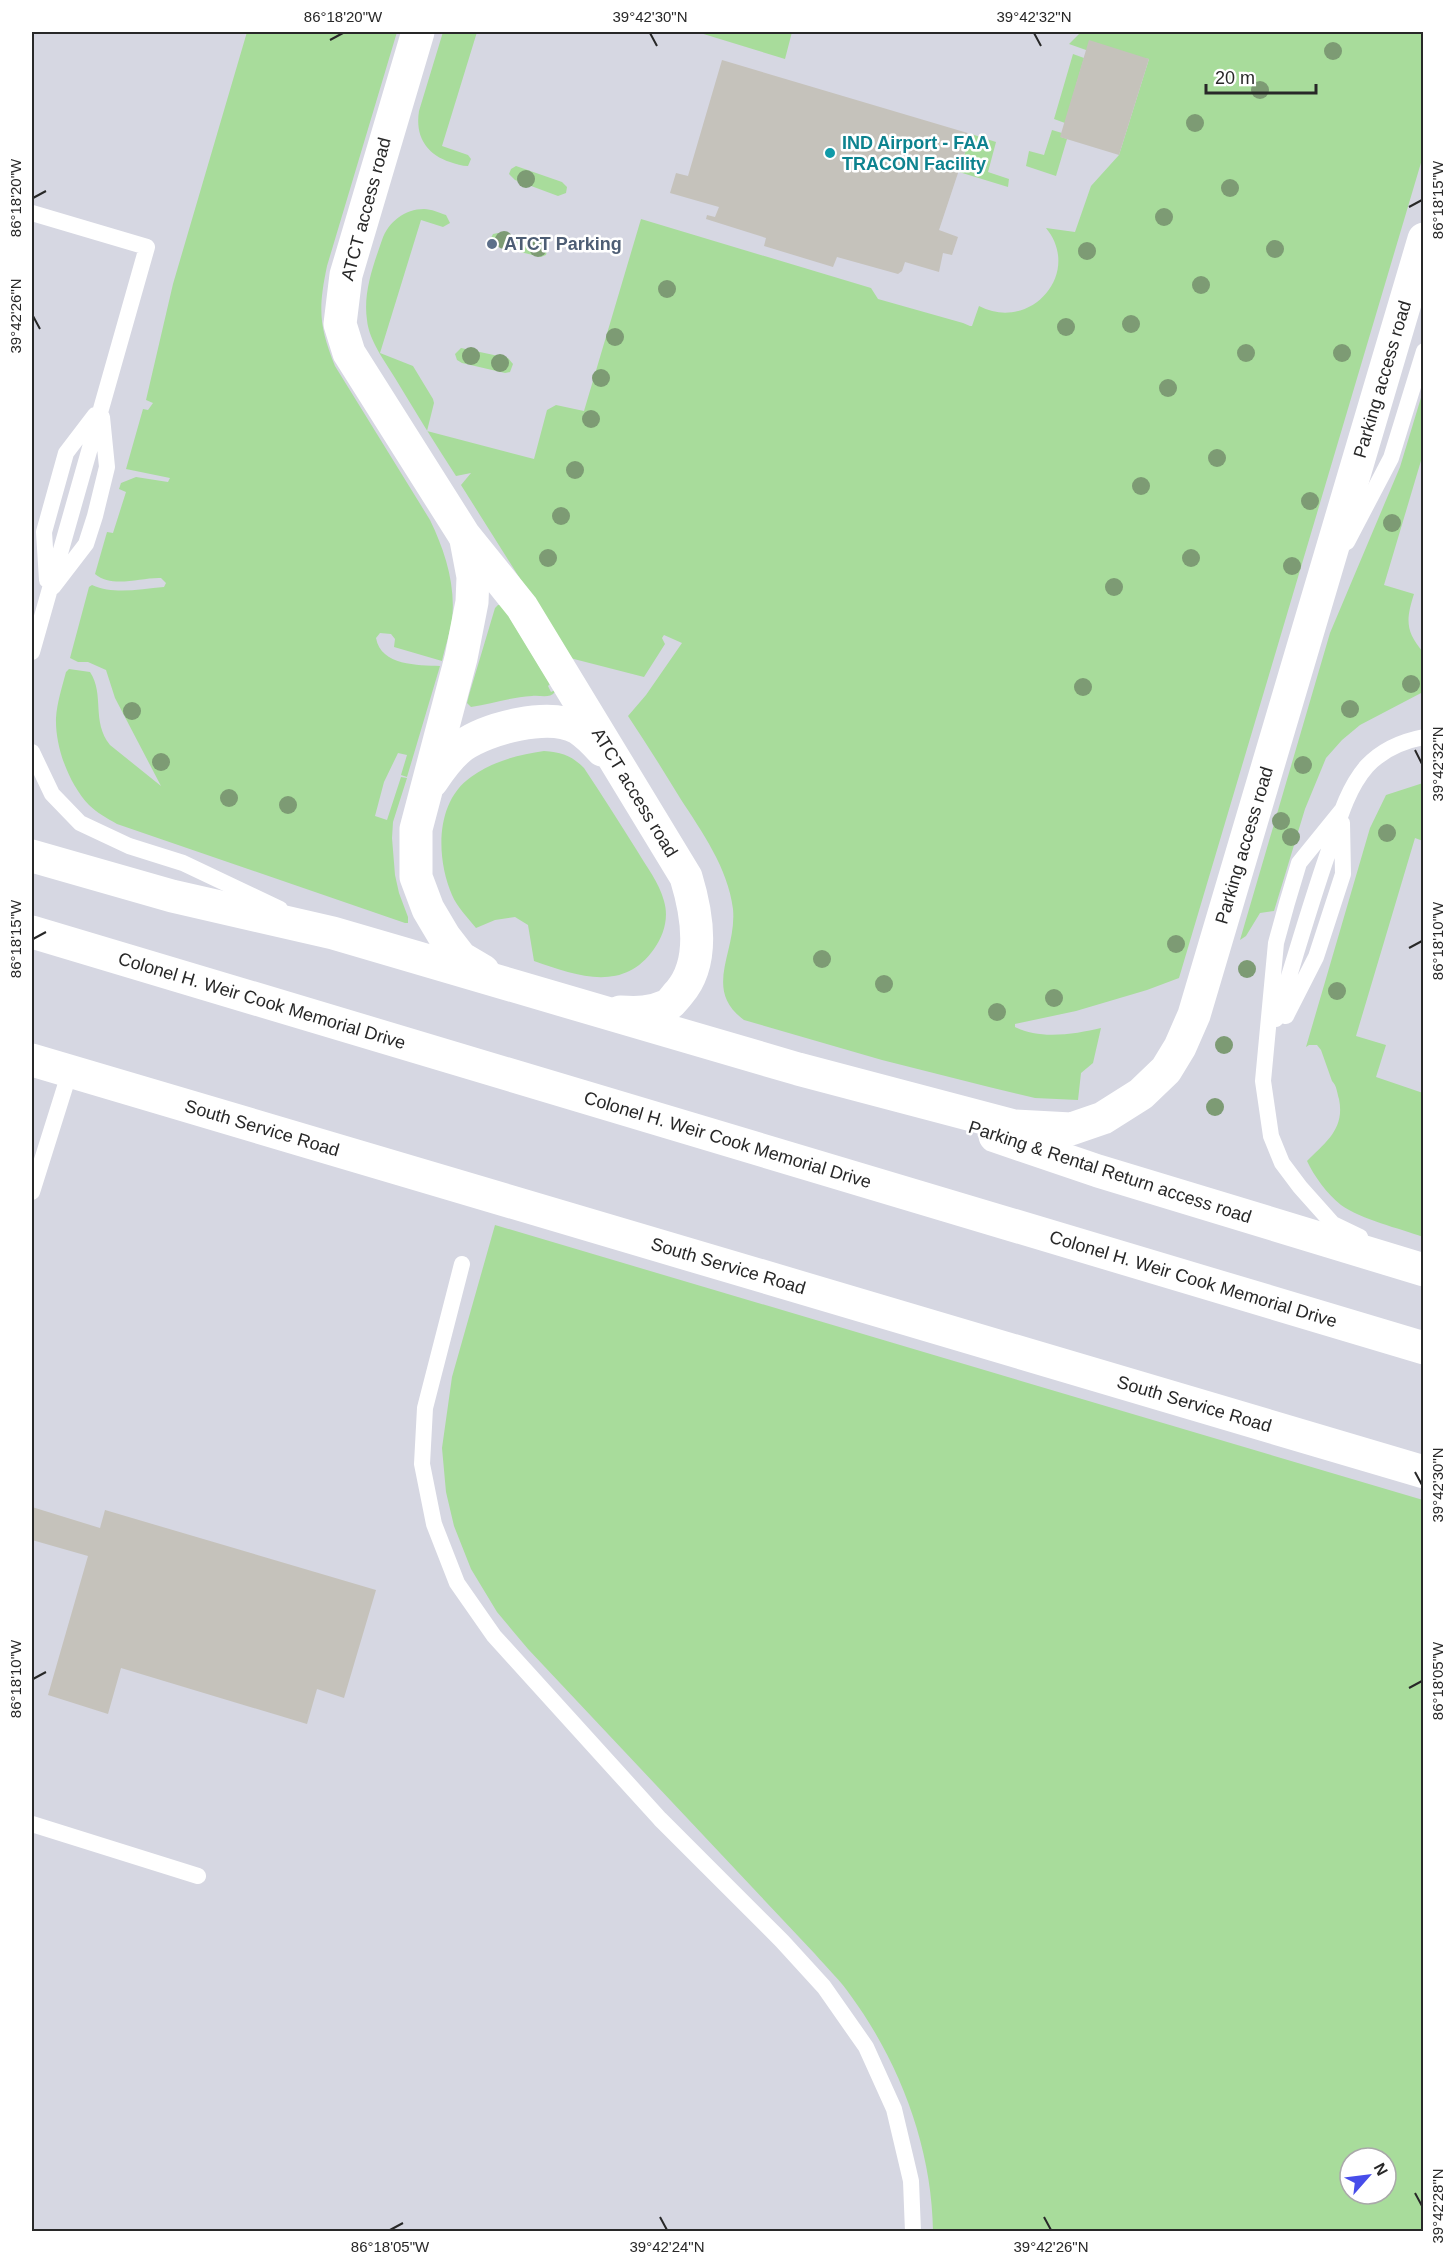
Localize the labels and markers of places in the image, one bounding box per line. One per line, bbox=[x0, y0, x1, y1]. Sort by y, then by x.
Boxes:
place label: IND Airport - FAA TRACON Facility bbox=[842, 133, 989, 174]
marker: IND Airport - FAA TRACON Facility bbox=[823, 146, 837, 160]
place label: ATCT Parking bbox=[504, 234, 622, 254]
marker: ATCT Parking bbox=[485, 237, 499, 251]

